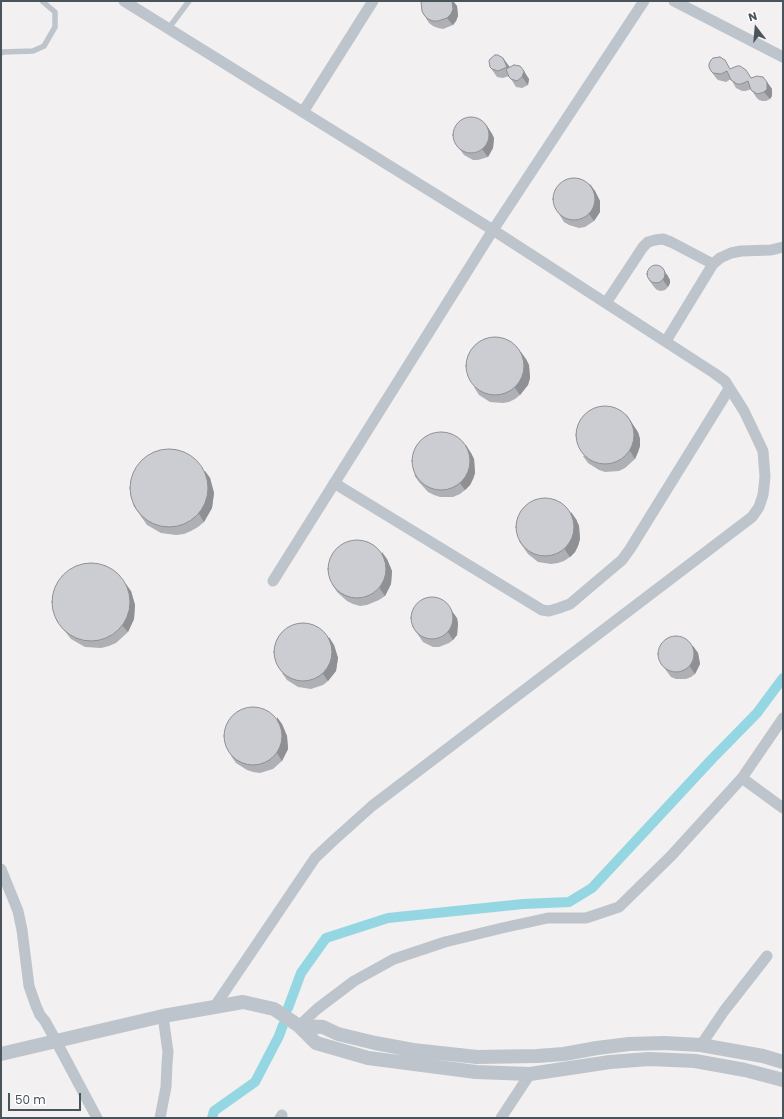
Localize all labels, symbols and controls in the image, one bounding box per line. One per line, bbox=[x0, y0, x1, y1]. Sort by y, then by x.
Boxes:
north arrow bbox=[736, 8, 776, 48]
text: N bbox=[747, 8, 759, 25]
scale bar bbox=[10, 1085, 83, 1111]
text: 50 m bbox=[15, 1091, 46, 1108]

